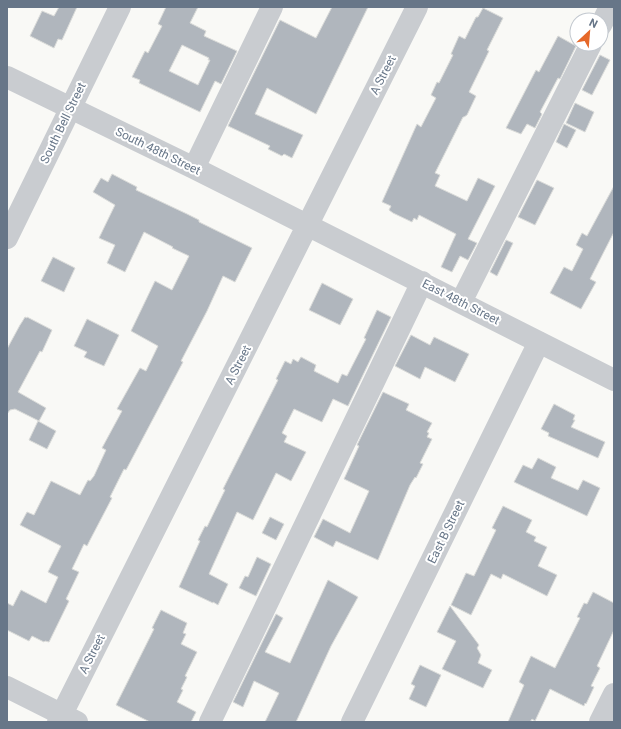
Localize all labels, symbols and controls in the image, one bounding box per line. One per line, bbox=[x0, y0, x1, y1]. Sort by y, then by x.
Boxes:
north arrow bbox=[569, 12, 609, 52]
text: N bbox=[587, 16, 600, 31]
street label: A Street bbox=[367, 53, 399, 97]
street label: South Bell Street bbox=[37, 80, 89, 166]
street label: South 48th Street bbox=[113, 124, 203, 178]
street label: East 48th Street bbox=[420, 276, 502, 328]
street label: A Street bbox=[222, 343, 254, 387]
street label: East B Street bbox=[425, 498, 467, 566]
street label: A Street bbox=[76, 632, 108, 676]

